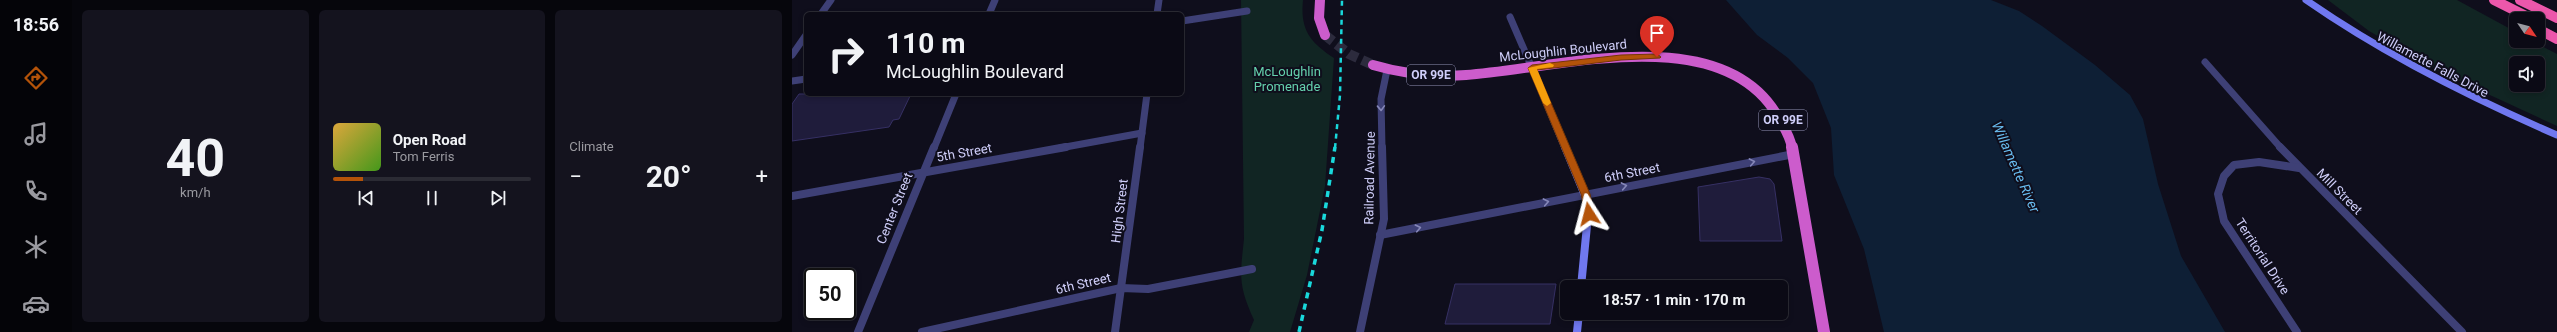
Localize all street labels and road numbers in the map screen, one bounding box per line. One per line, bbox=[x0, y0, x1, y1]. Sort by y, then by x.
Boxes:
street label: Willamette Falls Drive bbox=[2374, 29, 2491, 100]
street label: McLoughlin Boulevard bbox=[1498, 36, 1628, 65]
road number: OR 99E bbox=[1407, 65, 1455, 85]
road number: OR 99E bbox=[1759, 110, 1807, 130]
street label: Railroad Avenue bbox=[1361, 131, 1378, 225]
street label: 5th Street bbox=[935, 140, 993, 165]
street label: 6th Street bbox=[1603, 160, 1661, 185]
street label: Mill Street bbox=[2314, 165, 2366, 217]
street label: Center Street bbox=[873, 170, 916, 246]
street label: High Street bbox=[1108, 178, 1131, 244]
street label: Territorial Drive bbox=[2232, 215, 2293, 297]
street label: 6th Street bbox=[1054, 270, 1112, 297]

